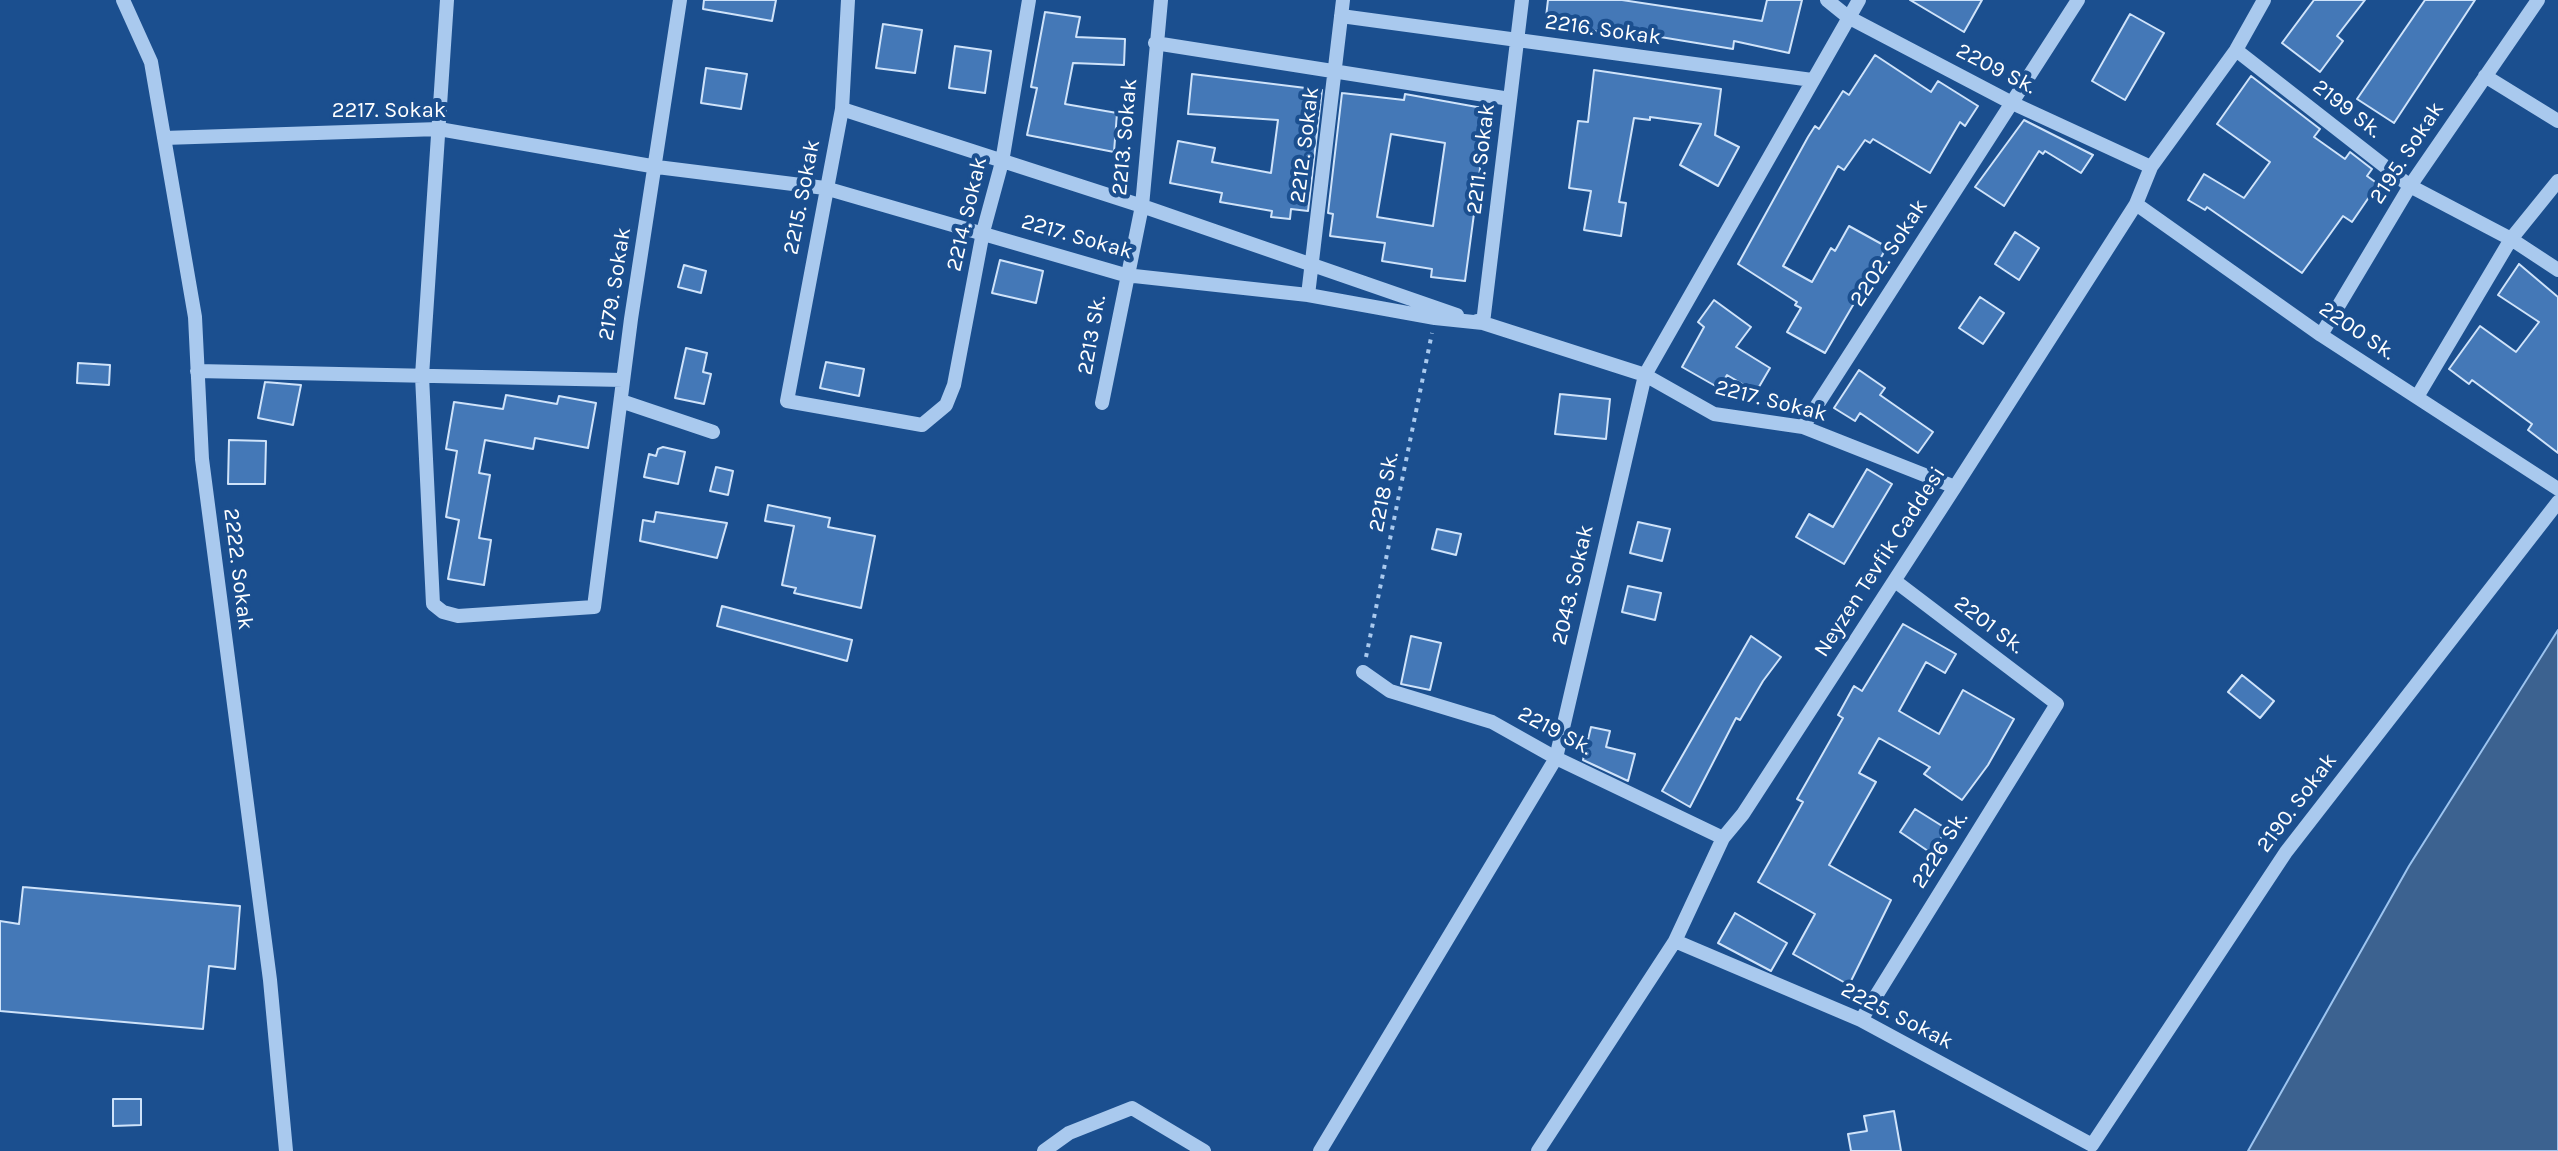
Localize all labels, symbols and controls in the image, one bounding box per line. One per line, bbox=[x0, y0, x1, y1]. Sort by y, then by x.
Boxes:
street label: 2216. Sokak bbox=[1543, 9, 1663, 51]
street label: 2209 Sk. bbox=[1952, 38, 2040, 100]
street label: 2199 Sk. bbox=[2307, 74, 2387, 144]
street label: 2213. Sokak bbox=[1107, 78, 1143, 196]
street label: 2212. Sokak bbox=[1285, 85, 1325, 205]
street label: 2195. Sokak bbox=[2364, 97, 2450, 209]
street label: 2217. Sokak bbox=[332, 98, 446, 124]
street label: 2211. Sokak bbox=[1461, 102, 1501, 216]
street label: 2215. Sokak bbox=[778, 137, 826, 257]
street label: 2214. Sokak bbox=[941, 154, 993, 274]
street label: 2202. Sokak bbox=[1845, 194, 1933, 312]
street label: 2217. Sokak bbox=[1018, 209, 1136, 265]
street label: 2179. Sokak bbox=[593, 225, 637, 343]
street label: 2213 Sk. bbox=[1072, 293, 1112, 377]
street label: 2200 Sk. bbox=[2314, 296, 2400, 366]
street label: 2217. Sokak bbox=[1712, 374, 1830, 428]
street label: 2218 Sk. bbox=[1363, 450, 1405, 534]
street label: Neyzen Tevfik Caddesi bbox=[1809, 462, 1951, 662]
street label: 2222. Sokak bbox=[217, 507, 259, 631]
street label: 2043. Sokak bbox=[1546, 522, 1600, 648]
street label: 2201 Sk. bbox=[1949, 590, 2029, 660]
street label: 2219 Sk. bbox=[1513, 700, 1597, 762]
street label: 2190. Sokak bbox=[2251, 748, 2343, 858]
street label: 2226 Sk. bbox=[1906, 807, 1974, 893]
street label: 2225. Sokak bbox=[1837, 977, 1957, 1055]

